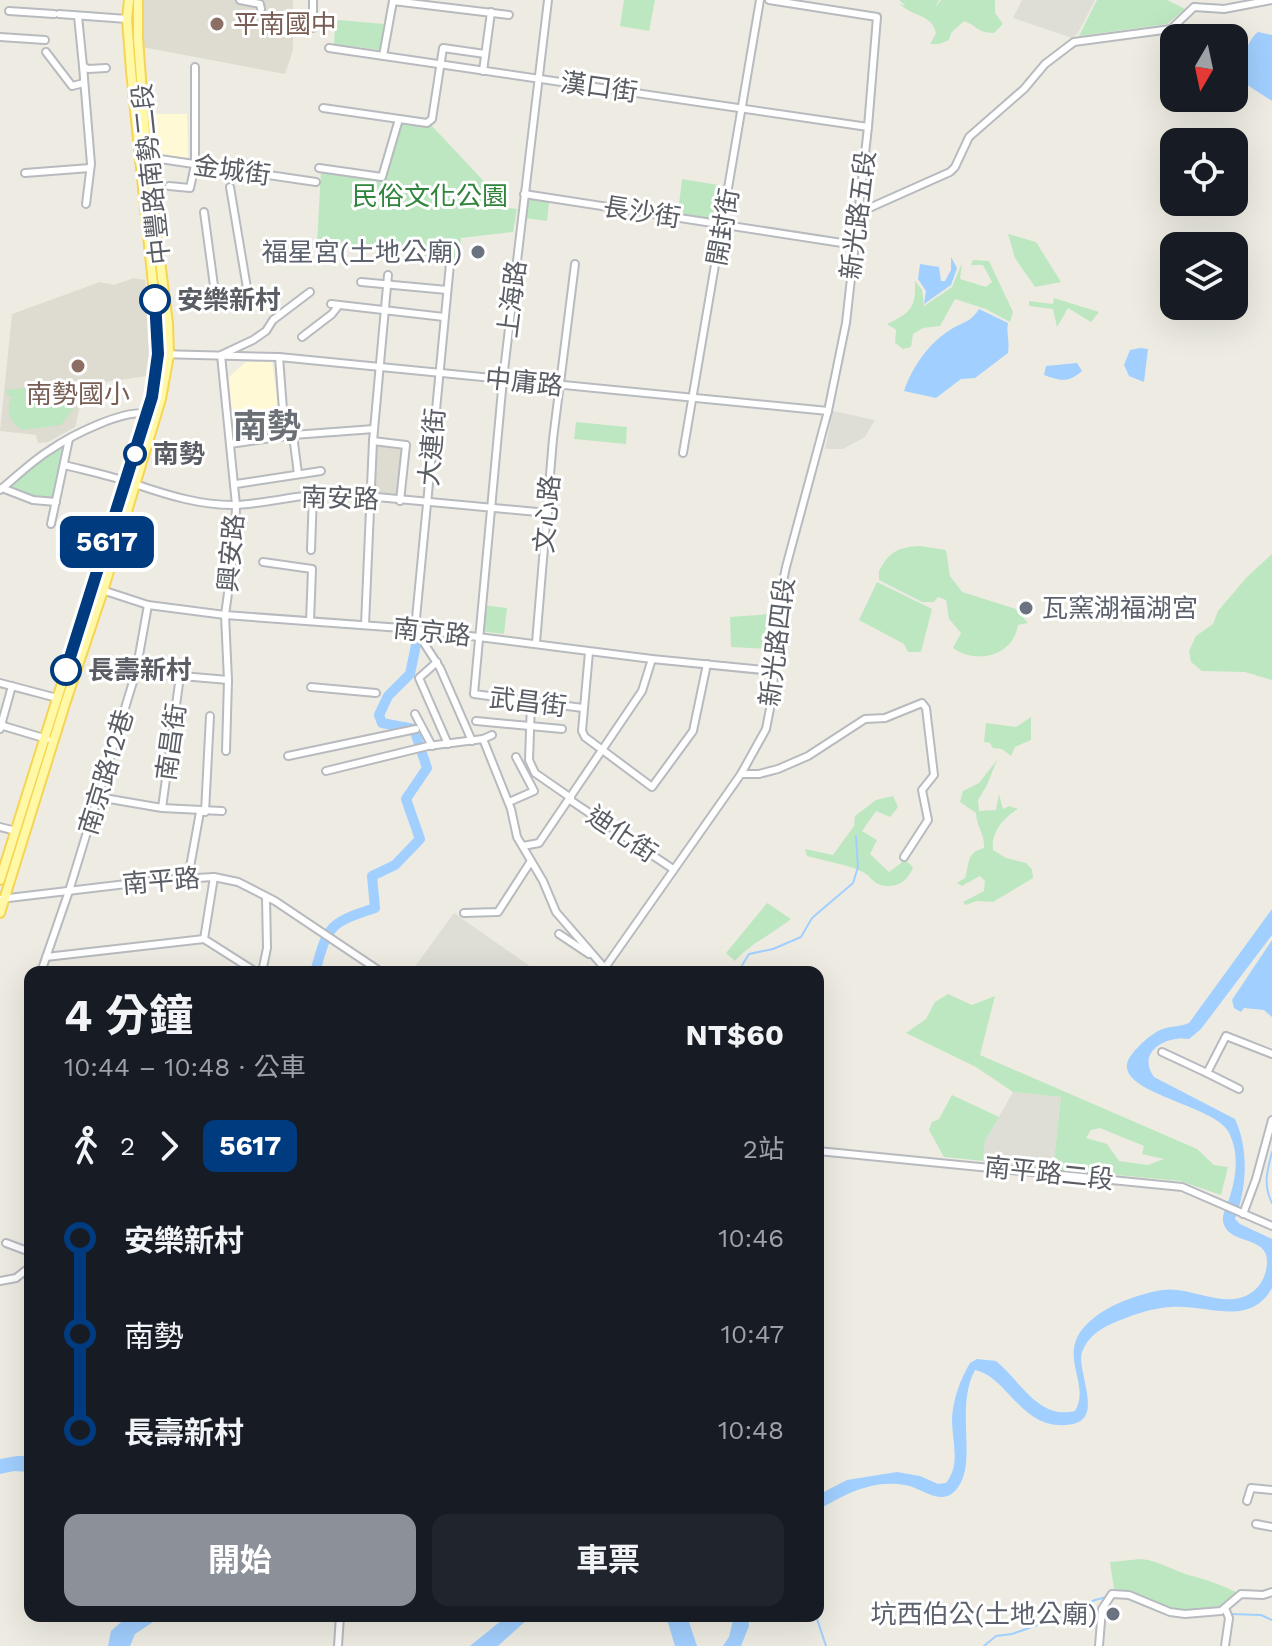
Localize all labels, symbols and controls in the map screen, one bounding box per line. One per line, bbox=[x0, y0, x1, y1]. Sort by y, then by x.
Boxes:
place label: 平南國中 bbox=[233, 9, 337, 39]
marker: 平南國中 bbox=[208, 15, 226, 33]
north arrow bbox=[1160, 24, 1248, 112]
map controls bbox=[1160, 24, 1248, 320]
street label: 漢口街 bbox=[558, 67, 640, 107]
street label: 中豐路南勢二段 bbox=[127, 82, 175, 266]
button: locate bbox=[1160, 128, 1248, 216]
street label: 新光路五段 bbox=[835, 149, 881, 281]
street label: 金城街 bbox=[191, 150, 273, 190]
park label: 民俗文化公園 bbox=[352, 181, 508, 211]
street label: 開封街 bbox=[701, 186, 745, 268]
street label: 長沙街 bbox=[601, 191, 683, 233]
button: layers bbox=[1160, 232, 1248, 320]
place label: 福星宮(土地公廟) bbox=[262, 237, 462, 267]
marker: 福星宮(土地公廟) bbox=[469, 243, 487, 261]
street label: 上海路 bbox=[492, 258, 532, 340]
marker: 安樂新村 bbox=[140, 285, 170, 315]
place label: 安樂新村 bbox=[177, 285, 281, 315]
marker: 南勢國小 bbox=[69, 357, 87, 375]
street label: 中庸路 bbox=[484, 363, 564, 401]
place label: 南勢國小 bbox=[26, 379, 130, 409]
district label: 南勢 bbox=[233, 406, 301, 446]
street label: 大連街 bbox=[414, 407, 450, 487]
place label: 南勢 bbox=[153, 439, 205, 469]
marker: 南勢 bbox=[124, 443, 146, 465]
street label: 文心路 bbox=[529, 474, 565, 554]
street label: 南安路 bbox=[300, 482, 380, 514]
street label: 興安路 bbox=[213, 513, 249, 593]
line badge: 5617 bbox=[51, 516, 163, 568]
text: 5617 bbox=[76, 525, 138, 558]
street label: 新光路四段 bbox=[754, 576, 800, 708]
place label: 瓦窯湖福湖宮 bbox=[1042, 593, 1198, 623]
marker: 瓦窯湖福湖宮 bbox=[1017, 599, 1035, 617]
street label: 南京路 bbox=[392, 613, 472, 651]
marker: 長壽新村 bbox=[51, 655, 81, 685]
place label: 長壽新村 bbox=[88, 655, 192, 685]
street label: 武昌街 bbox=[487, 682, 569, 722]
street label: 南昌街 bbox=[151, 701, 191, 783]
street label: 南京路12巷 bbox=[73, 706, 139, 838]
street label: 迪化街 bbox=[581, 800, 663, 868]
street label: 南平路 bbox=[121, 863, 201, 899]
text: 4 分鐘 bbox=[64, 990, 193, 1042]
text: NT$60 bbox=[686, 1017, 784, 1052]
text: 10:44 – 10:48 · 公車 bbox=[64, 1052, 306, 1082]
icon: walk bbox=[64, 1124, 108, 1168]
icon: forward bbox=[147, 1124, 191, 1168]
text: 5617 bbox=[219, 1129, 281, 1162]
text: 2 bbox=[120, 1131, 135, 1161]
text: 2站 bbox=[743, 1134, 784, 1164]
street label: 南平路二段 bbox=[983, 1151, 1115, 1195]
text: 安樂新村 bbox=[124, 1223, 244, 1258]
text: 10:46 bbox=[718, 1223, 784, 1253]
text: 南勢 bbox=[124, 1319, 184, 1354]
text: 10:47 bbox=[721, 1319, 784, 1349]
text: 長壽新村 bbox=[124, 1415, 244, 1450]
text: 10:48 bbox=[718, 1415, 784, 1445]
button: 開始 bbox=[64, 1514, 416, 1606]
button: 車票 bbox=[432, 1514, 784, 1606]
place label: 坑西伯公(土地公廟) bbox=[871, 1599, 1097, 1629]
marker: 坑西伯公(土地公廟) bbox=[1104, 1605, 1122, 1623]

